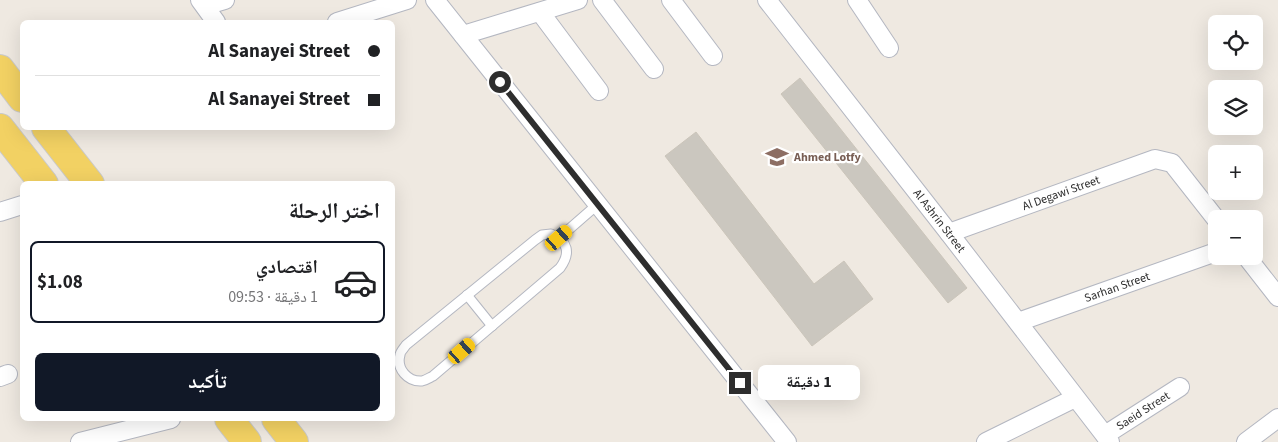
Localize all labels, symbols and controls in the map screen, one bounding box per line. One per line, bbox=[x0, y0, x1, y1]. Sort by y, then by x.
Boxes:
map controls bbox=[1208, 15, 1263, 265]
button: locate bbox=[1208, 15, 1263, 70]
text: Al Sanayei Street bbox=[208, 38, 350, 65]
route start bbox=[489, 71, 511, 93]
button: layers bbox=[1208, 80, 1263, 135]
text: Al Sanayei Street bbox=[208, 86, 350, 113]
school or university icon: Ahmed Lotfy bbox=[764, 144, 790, 170]
button: + bbox=[1208, 145, 1263, 200]
place label: Ahmed Lotfy bbox=[793, 149, 861, 166]
street label: Al Degawi Street bbox=[1020, 172, 1102, 215]
street label: Al Ashrin Street bbox=[909, 186, 969, 256]
text: اختر الرحلة bbox=[289, 195, 380, 227]
button: − bbox=[1208, 210, 1263, 265]
car bbox=[542, 222, 575, 254]
text: اقتصادي bbox=[256, 254, 318, 281]
icon: car bbox=[333, 260, 378, 305]
street label: Sarhan Street bbox=[1082, 268, 1152, 307]
text: $1.08 bbox=[37, 269, 83, 296]
text: 1 دقيقة · 09:53 bbox=[228, 286, 318, 308]
car bbox=[445, 335, 478, 367]
button: تأكيد bbox=[35, 353, 380, 411]
callout: 1 دقيقة bbox=[758, 366, 860, 400]
text: 1 دقيقة bbox=[786, 371, 832, 393]
route end bbox=[729, 372, 751, 394]
street label: Saeid Street bbox=[1113, 388, 1173, 435]

